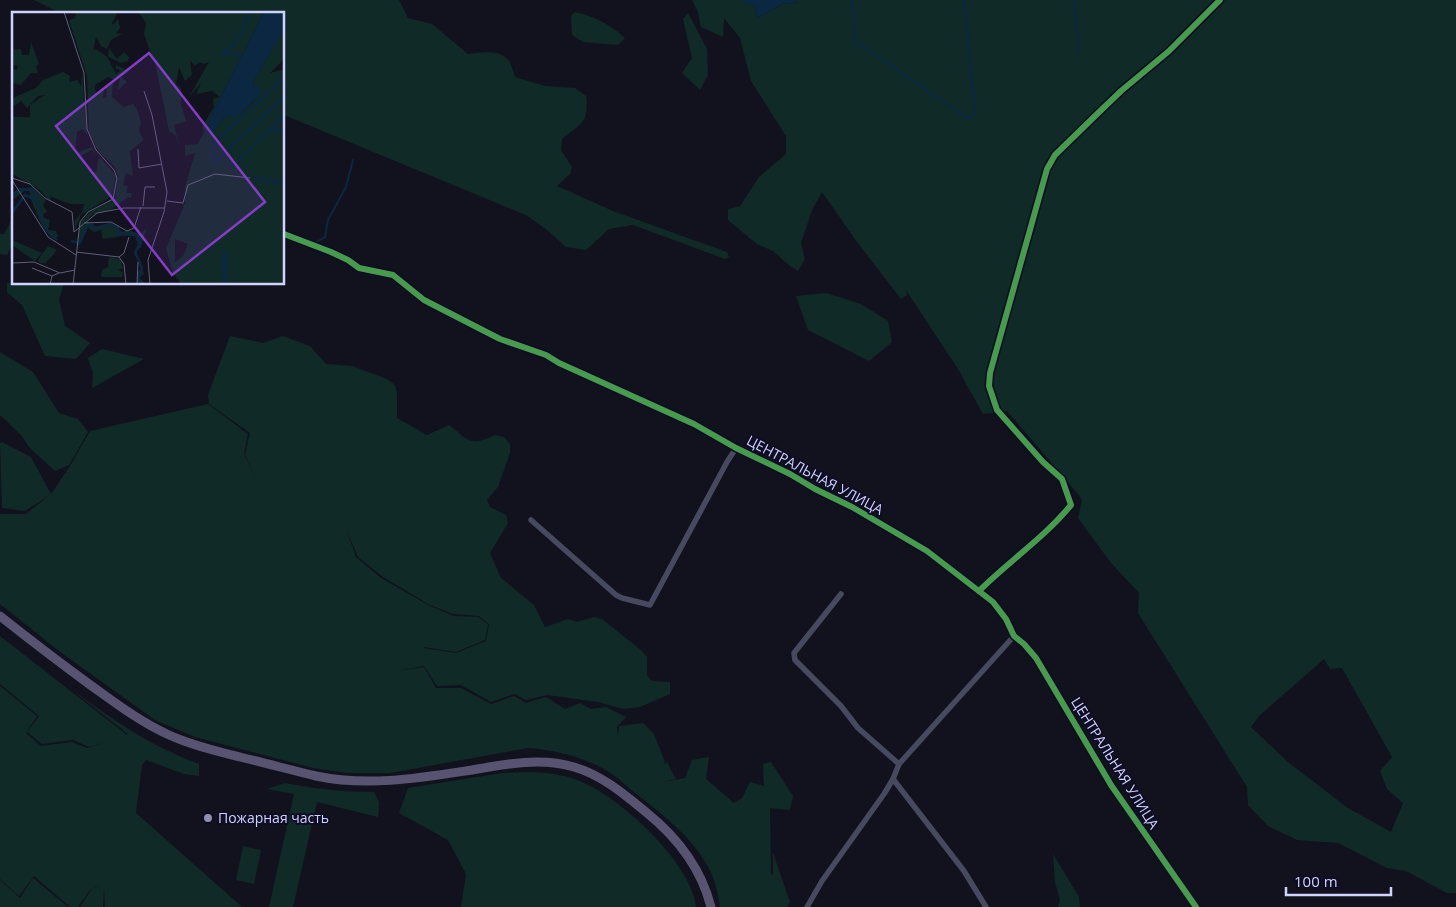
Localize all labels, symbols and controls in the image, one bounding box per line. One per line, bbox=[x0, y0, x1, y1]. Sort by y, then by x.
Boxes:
inset map bbox=[12, 12, 285, 285]
street label: ЦЕНТРАЛЬНАЯ УЛИЦА bbox=[744, 430, 887, 519]
street label: ЦЕНТРАЛЬНАЯ УЛИЦА bbox=[1067, 693, 1164, 832]
place label: Пожарная часть bbox=[218, 808, 329, 827]
marker: Пожарная часть bbox=[202, 812, 214, 824]
scale bar bbox=[1286, 864, 1391, 896]
text: 100 m bbox=[1294, 871, 1338, 891]

